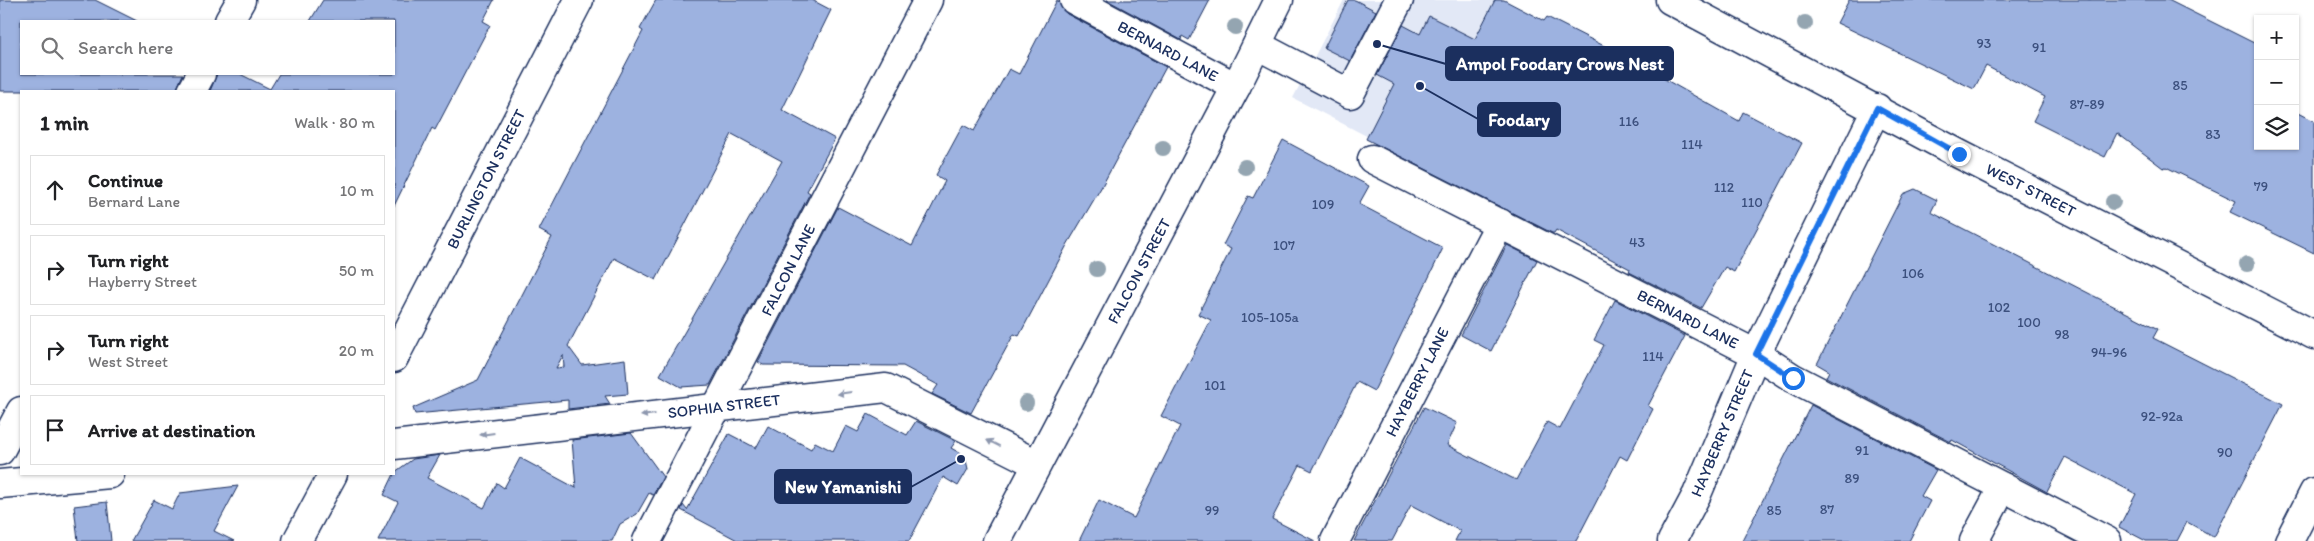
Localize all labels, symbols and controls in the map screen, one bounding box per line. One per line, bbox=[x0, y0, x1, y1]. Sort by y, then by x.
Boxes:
map controls bbox=[2254, 15, 2299, 150]
button: + bbox=[2254, 15, 2299, 60]
street label: BERNARD LANE bbox=[1114, 16, 1222, 86]
search box bbox=[20, 20, 395, 75]
icon: search bbox=[38, 34, 66, 62]
house number: 93 bbox=[1977, 35, 1992, 52]
text: Search here bbox=[78, 36, 173, 59]
house number: 91 bbox=[2032, 39, 2046, 56]
callout: Ampol Foodary Crows Nest bbox=[1446, 47, 1673, 80]
text: Ampol Foodary Crows Nest bbox=[1455, 53, 1664, 75]
button: − bbox=[2254, 60, 2299, 105]
house number: 85 bbox=[2172, 77, 2188, 94]
house number: 87-89 bbox=[2069, 96, 2105, 113]
callout: Foodary bbox=[1478, 103, 1560, 136]
button: layers bbox=[2254, 105, 2299, 150]
street label: BURLINGTON STREET bbox=[443, 106, 529, 252]
text: Foodary bbox=[1488, 109, 1550, 131]
text: 1 min bbox=[40, 110, 89, 135]
text: Walk · 80 m bbox=[294, 113, 375, 132]
house number: 116 bbox=[1619, 113, 1639, 130]
house number: 83 bbox=[2205, 126, 2221, 143]
house number: 114 bbox=[1681, 136, 1703, 153]
route end bbox=[1948, 143, 1971, 166]
street label: WEST STREET bbox=[1983, 159, 2079, 221]
text: Continue bbox=[88, 169, 163, 192]
icon: ahead bbox=[41, 176, 69, 204]
house number: 79 bbox=[2254, 178, 2268, 195]
house number: 112 bbox=[1714, 179, 1735, 196]
text: 10 m bbox=[340, 181, 374, 200]
text: Bernard Lane bbox=[88, 192, 180, 211]
house number: 110 bbox=[1741, 194, 1763, 211]
house number: 109 bbox=[1312, 196, 1334, 213]
street label: FALCON STREET bbox=[1103, 215, 1175, 327]
street label: FALCON LANE bbox=[757, 221, 819, 319]
house number: 43 bbox=[1629, 234, 1645, 251]
house number: 107 bbox=[1273, 237, 1295, 254]
text: Turn right bbox=[88, 249, 169, 272]
icon: right bbox=[41, 256, 69, 284]
text: 50 m bbox=[339, 261, 374, 280]
house number: 106 bbox=[1902, 265, 1924, 282]
text: Hayberry Street bbox=[88, 272, 197, 291]
street label: BERNARD LANE bbox=[1634, 285, 1742, 353]
house number: 102 bbox=[1988, 299, 2011, 316]
house number: 105-105a bbox=[1241, 309, 1300, 326]
house number: 100 bbox=[2017, 314, 2041, 331]
street label: HAYBERRY LANE bbox=[1381, 324, 1453, 440]
house number: 98 bbox=[2055, 326, 2070, 343]
text: Turn right bbox=[88, 329, 169, 352]
icon: right bbox=[41, 336, 69, 364]
text: 20 m bbox=[339, 341, 374, 360]
house number: 94-96 bbox=[2091, 344, 2127, 361]
house number: 114 bbox=[1642, 348, 1664, 365]
text: West Street bbox=[88, 352, 168, 371]
street label: HAYBERRY STREET bbox=[1687, 366, 1757, 500]
route start bbox=[1782, 367, 1805, 390]
house number: 101 bbox=[1204, 377, 1226, 394]
one-way arrow bbox=[836, 389, 852, 397]
street label: SOPHIA STREET bbox=[667, 390, 781, 422]
house number: 92-92a bbox=[2141, 408, 2184, 425]
one-way arrow bbox=[640, 411, 656, 419]
icon: arrive bbox=[41, 416, 69, 444]
text: Arrive at destination bbox=[88, 419, 255, 442]
one-way arrow bbox=[478, 430, 494, 438]
one-way arrow bbox=[986, 439, 1000, 447]
house number: 91 bbox=[1855, 442, 1869, 459]
house number: 90 bbox=[2217, 444, 2233, 461]
callout: New Yamanishi bbox=[775, 470, 911, 503]
house number: 89 bbox=[1845, 470, 1860, 487]
text: New Yamanishi bbox=[785, 476, 901, 498]
house number: 87 bbox=[1820, 501, 1834, 518]
house number: 99 bbox=[1205, 502, 1219, 519]
house number: 85 bbox=[1766, 502, 1782, 519]

